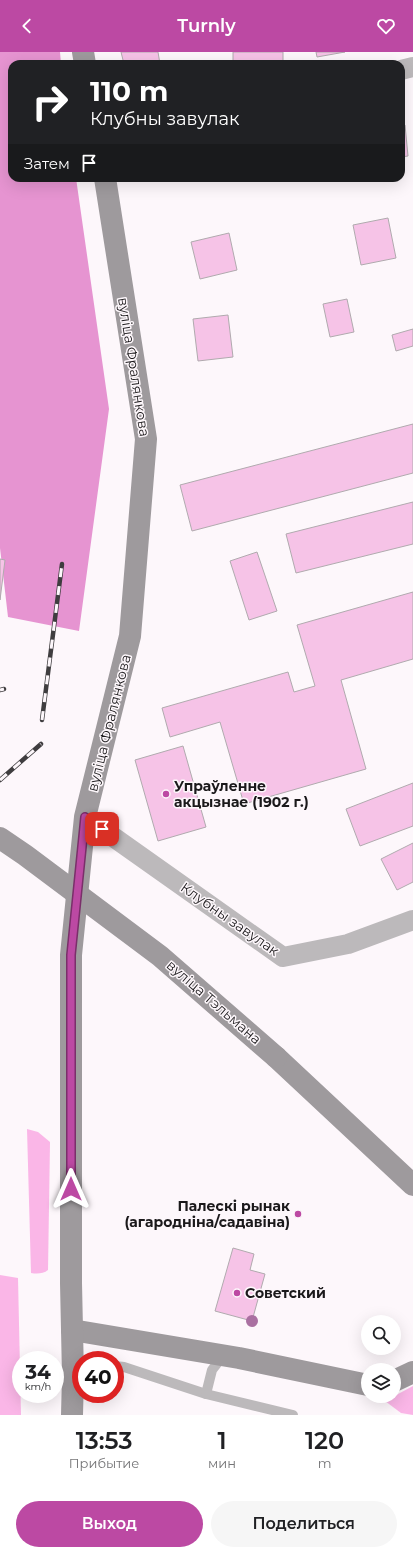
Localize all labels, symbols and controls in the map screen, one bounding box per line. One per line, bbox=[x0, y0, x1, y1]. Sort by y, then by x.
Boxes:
icon: back bbox=[16, 15, 38, 37]
text: Turnly bbox=[177, 15, 236, 37]
icon: heart bbox=[375, 15, 397, 37]
text: 110 m bbox=[90, 74, 168, 108]
icon: right bbox=[24, 76, 76, 128]
text: Клубны завулак bbox=[90, 108, 240, 130]
icon: arrive bbox=[78, 152, 100, 174]
text: Затем bbox=[24, 154, 70, 173]
street label: вуліца Фралянкова bbox=[114, 296, 154, 438]
street label: вуліца Фралянкова bbox=[83, 652, 135, 794]
place label: Упраўленне акцызнае (1902 г.) bbox=[174, 777, 309, 811]
marker: Упраўленне акцызнае (1902 г.) bbox=[161, 789, 171, 799]
pin bbox=[85, 812, 119, 846]
icon: arrive bbox=[91, 818, 113, 840]
street label: Клубны завулак bbox=[177, 878, 283, 960]
street label: вуліца Тэльмана bbox=[163, 956, 265, 1048]
position arrow bbox=[50, 1168, 92, 1210]
place label: Палескі рынак (агародніна/садавіна) bbox=[124, 1197, 290, 1231]
marker: Палескі рынак (агародніна/садавіна) bbox=[293, 1209, 303, 1219]
place label: Советский bbox=[245, 1284, 326, 1302]
marker: Советский bbox=[232, 1288, 242, 1298]
map controls bbox=[361, 1315, 401, 1403]
button: search bbox=[361, 1315, 401, 1355]
speed limit sign: 40 bbox=[72, 1351, 124, 1403]
text: 34 bbox=[25, 1360, 51, 1384]
button: layers bbox=[361, 1363, 401, 1403]
text: km/h bbox=[25, 1380, 51, 1393]
text: 13:53 bbox=[76, 1426, 132, 1455]
text: 1 bbox=[218, 1426, 227, 1455]
text: 120 bbox=[305, 1426, 344, 1455]
text: Прибытие bbox=[69, 1455, 139, 1471]
text: мин bbox=[208, 1455, 236, 1471]
text: m bbox=[318, 1455, 331, 1471]
button: Выход bbox=[16, 1501, 203, 1547]
button: Поделиться bbox=[211, 1501, 397, 1547]

